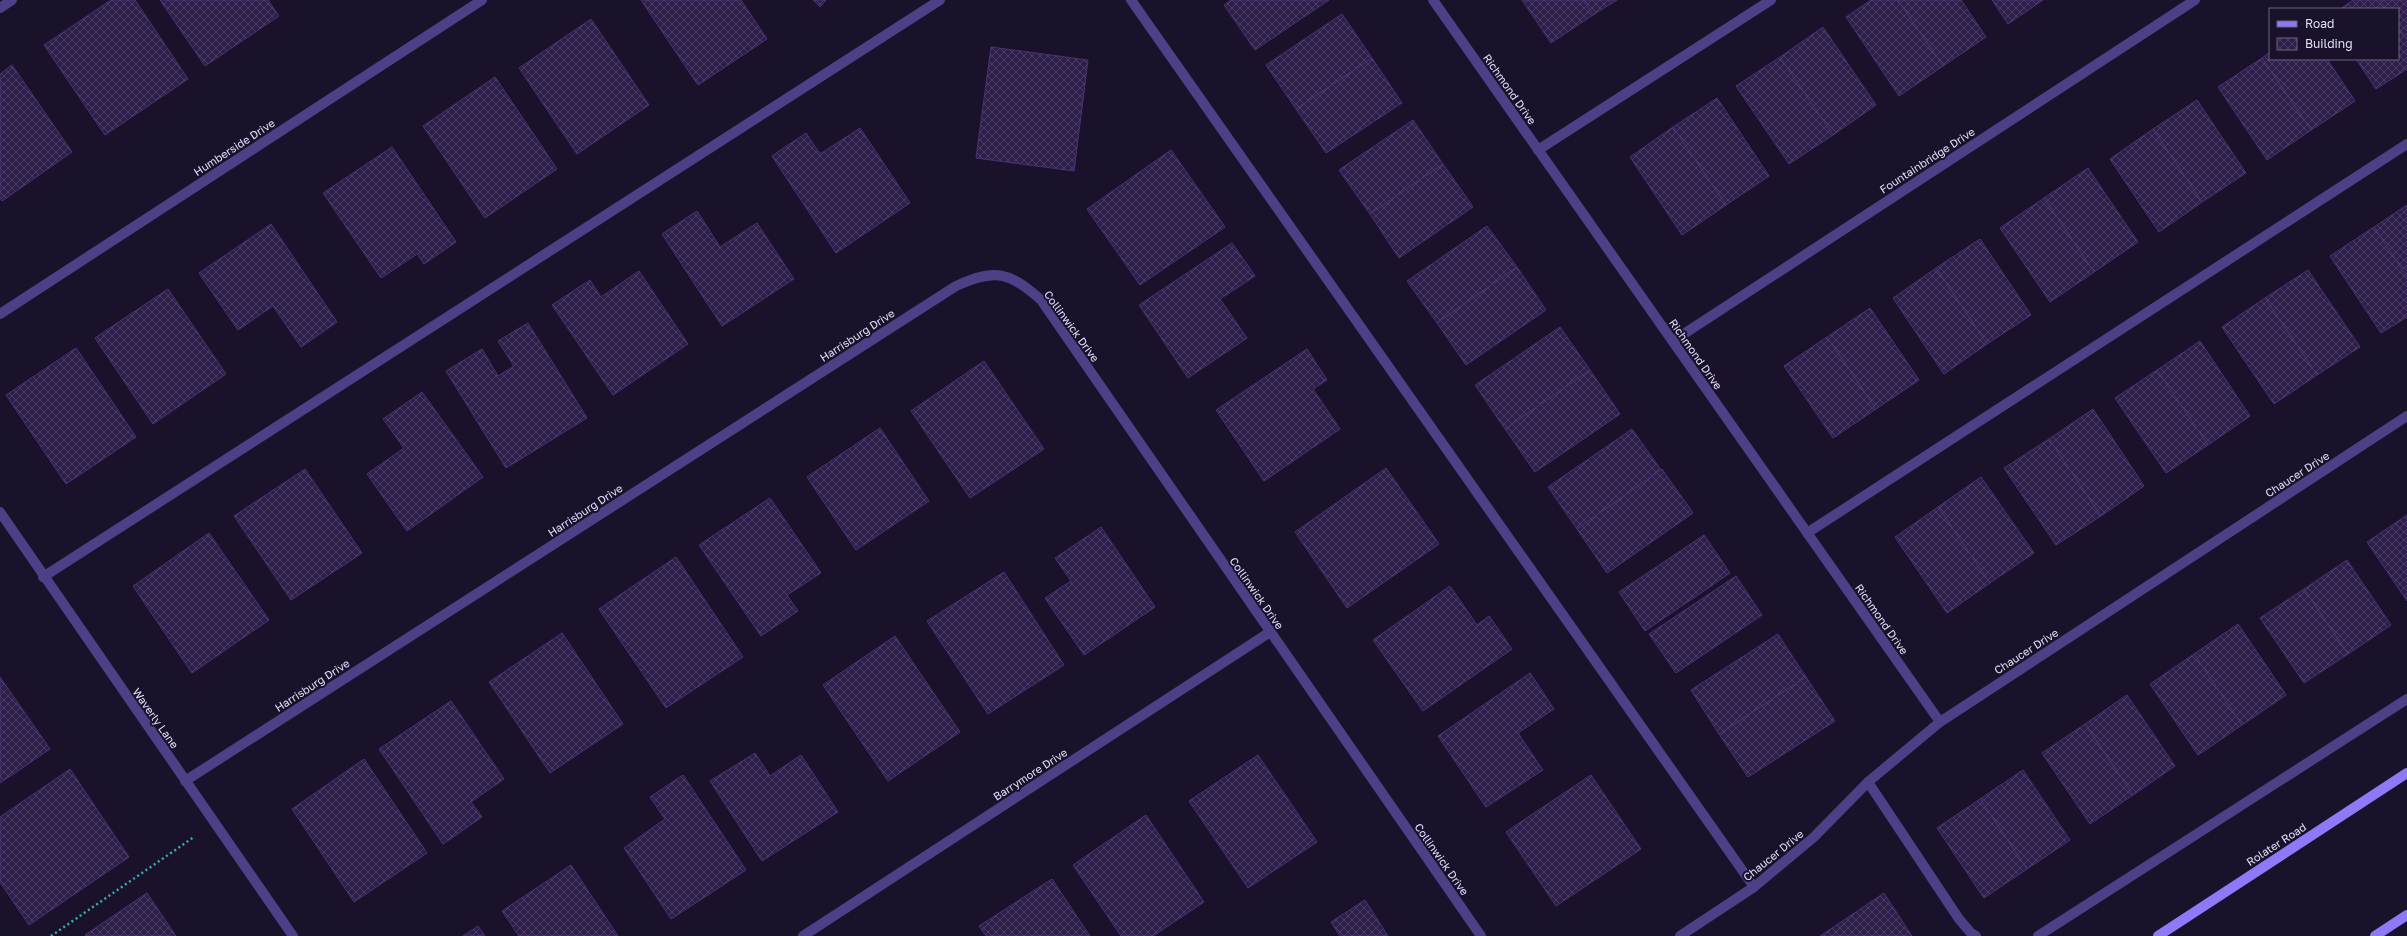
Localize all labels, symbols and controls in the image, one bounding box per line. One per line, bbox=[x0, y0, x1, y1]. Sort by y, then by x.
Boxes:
legend bbox=[2269, 8, 2399, 60]
text: Road bbox=[2305, 16, 2334, 31]
text: Building bbox=[2305, 36, 2353, 51]
street label: Richmond Drive bbox=[1481, 51, 1539, 127]
street label: Humberside Drive bbox=[191, 116, 277, 178]
street label: Fountainbridge Drive bbox=[1877, 124, 1977, 196]
street label: Collinwick Drive bbox=[1042, 288, 1102, 364]
street label: Harrisburg Drive bbox=[817, 306, 897, 364]
street label: Richmond Drive bbox=[1667, 316, 1725, 392]
street label: Chaucer Drive bbox=[2263, 448, 2331, 500]
street label: Harrisburg Drive bbox=[545, 481, 625, 539]
street label: Collinwick Drive bbox=[1227, 555, 1287, 631]
street label: Richmond Drive bbox=[1853, 581, 1911, 657]
street label: Chaucer Drive bbox=[1992, 625, 2060, 677]
street label: Harrisburg Drive bbox=[272, 656, 352, 714]
street label: Waverly Lane bbox=[130, 685, 182, 751]
street label: Barrymore Drive bbox=[991, 745, 1069, 803]
street label: Rolater Road bbox=[2244, 820, 2308, 868]
street label: Collinwick Drive bbox=[1412, 821, 1472, 897]
street label: Chaucer Drive bbox=[1740, 827, 1806, 883]

